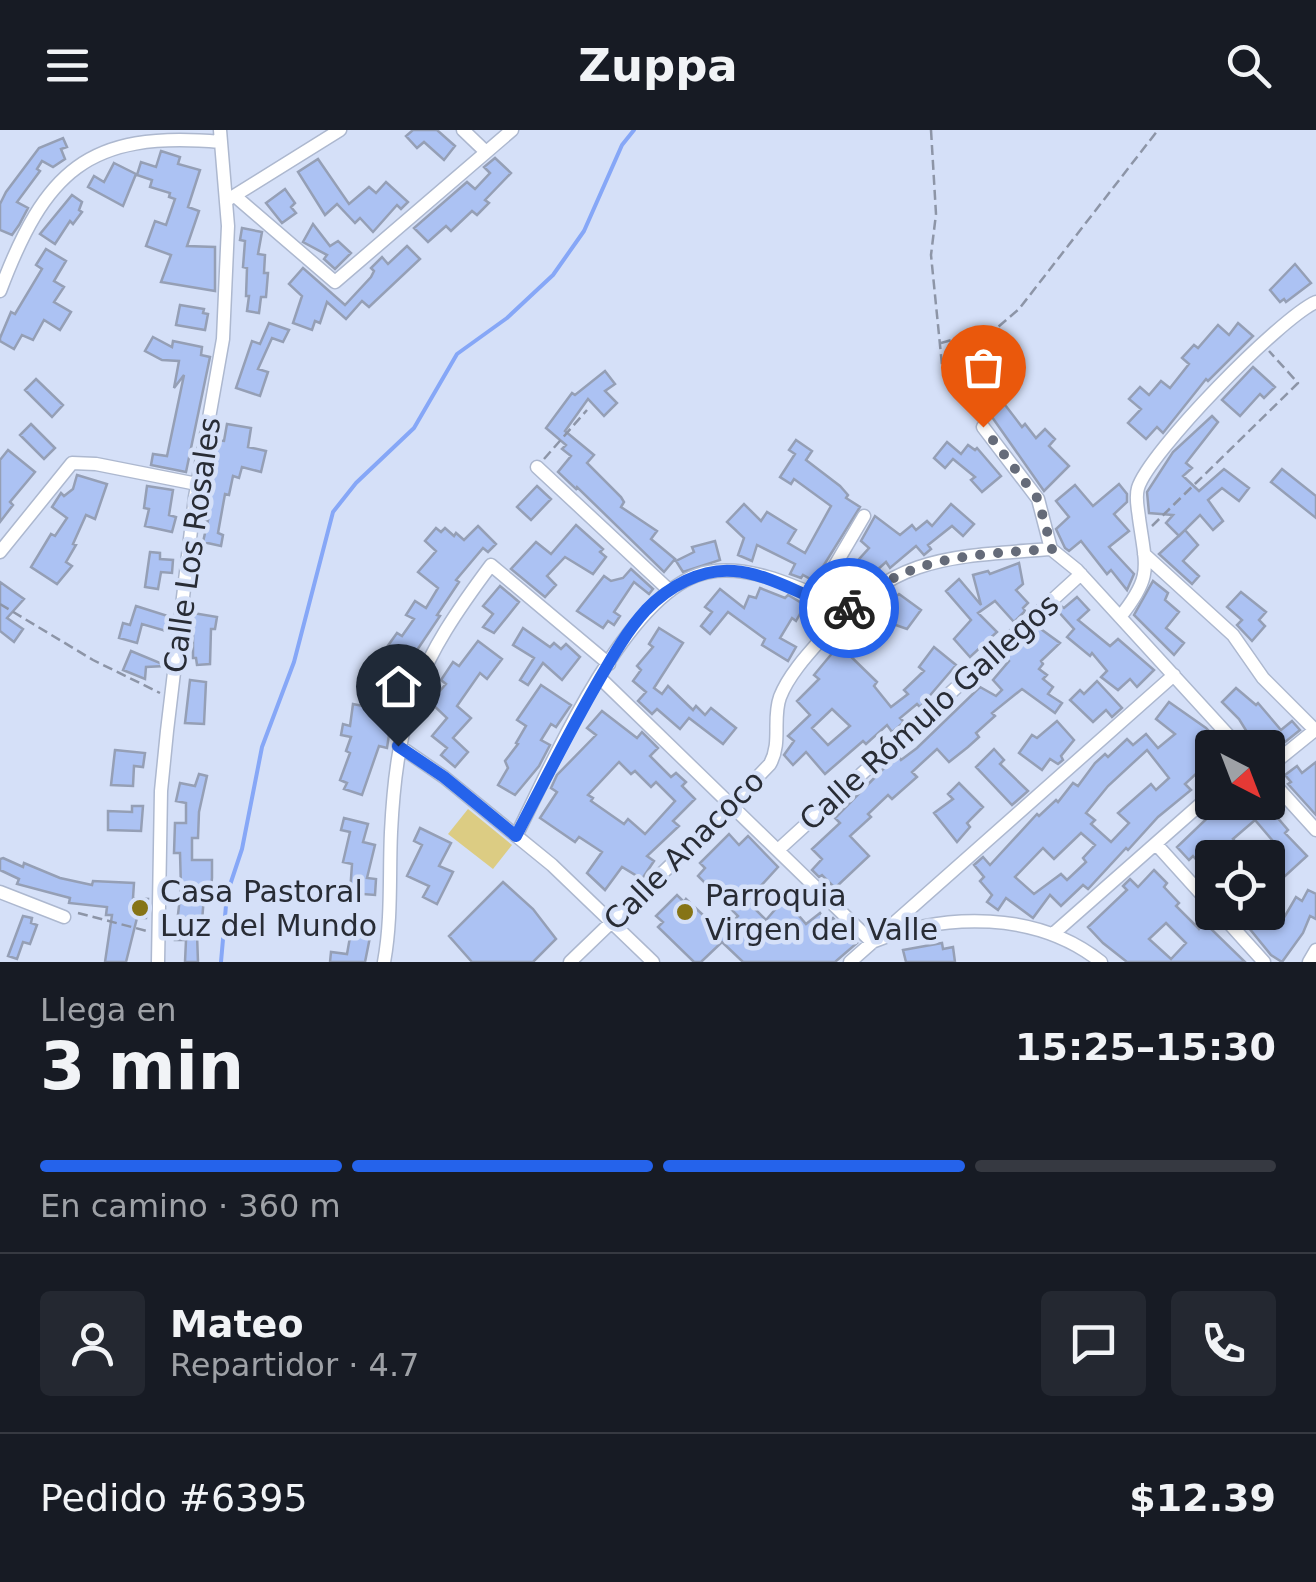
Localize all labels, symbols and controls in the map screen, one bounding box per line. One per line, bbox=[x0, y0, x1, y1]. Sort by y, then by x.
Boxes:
icon: menu bbox=[40, 38, 95, 93]
icon: search bbox=[1221, 38, 1276, 93]
text: Zuppa bbox=[578, 39, 738, 92]
pin bbox=[941, 325, 1026, 428]
icon: bag bbox=[956, 340, 1011, 395]
street label: Calle Los Rosales bbox=[157, 415, 227, 675]
courier bbox=[799, 558, 899, 658]
icon: bike bbox=[822, 581, 877, 636]
street label: Calle Rómulo Gallegos bbox=[792, 587, 1066, 837]
pin bbox=[356, 644, 441, 747]
icon: home bbox=[371, 659, 426, 714]
north arrow bbox=[1195, 730, 1285, 820]
map controls bbox=[1195, 730, 1285, 930]
street label: Calle Anacoco bbox=[597, 763, 771, 937]
button: locate bbox=[1195, 840, 1285, 930]
place label: Casa Pastoral Luz del Mundo bbox=[160, 874, 377, 943]
place label: Parroquia Virgen del Valle bbox=[705, 878, 938, 947]
marker: Casa Pastoral Luz del Mundo bbox=[129, 897, 151, 919]
marker: Parroquia Virgen del Valle bbox=[674, 901, 696, 923]
text: Llega en bbox=[40, 991, 176, 1029]
text: 15:25–15:30 bbox=[1015, 1025, 1276, 1069]
text: 3 min bbox=[40, 1029, 244, 1104]
text: En camino · 360 m bbox=[40, 1187, 341, 1225]
button: person bbox=[40, 1291, 145, 1396]
button: chat bbox=[1041, 1291, 1146, 1396]
button: phone bbox=[1171, 1291, 1276, 1396]
text: Mateo bbox=[170, 1302, 304, 1346]
text: Repartidor · 4.7 bbox=[170, 1346, 419, 1384]
text: Pedido #6395 bbox=[40, 1476, 308, 1520]
text: $12.39 bbox=[1129, 1476, 1276, 1520]

